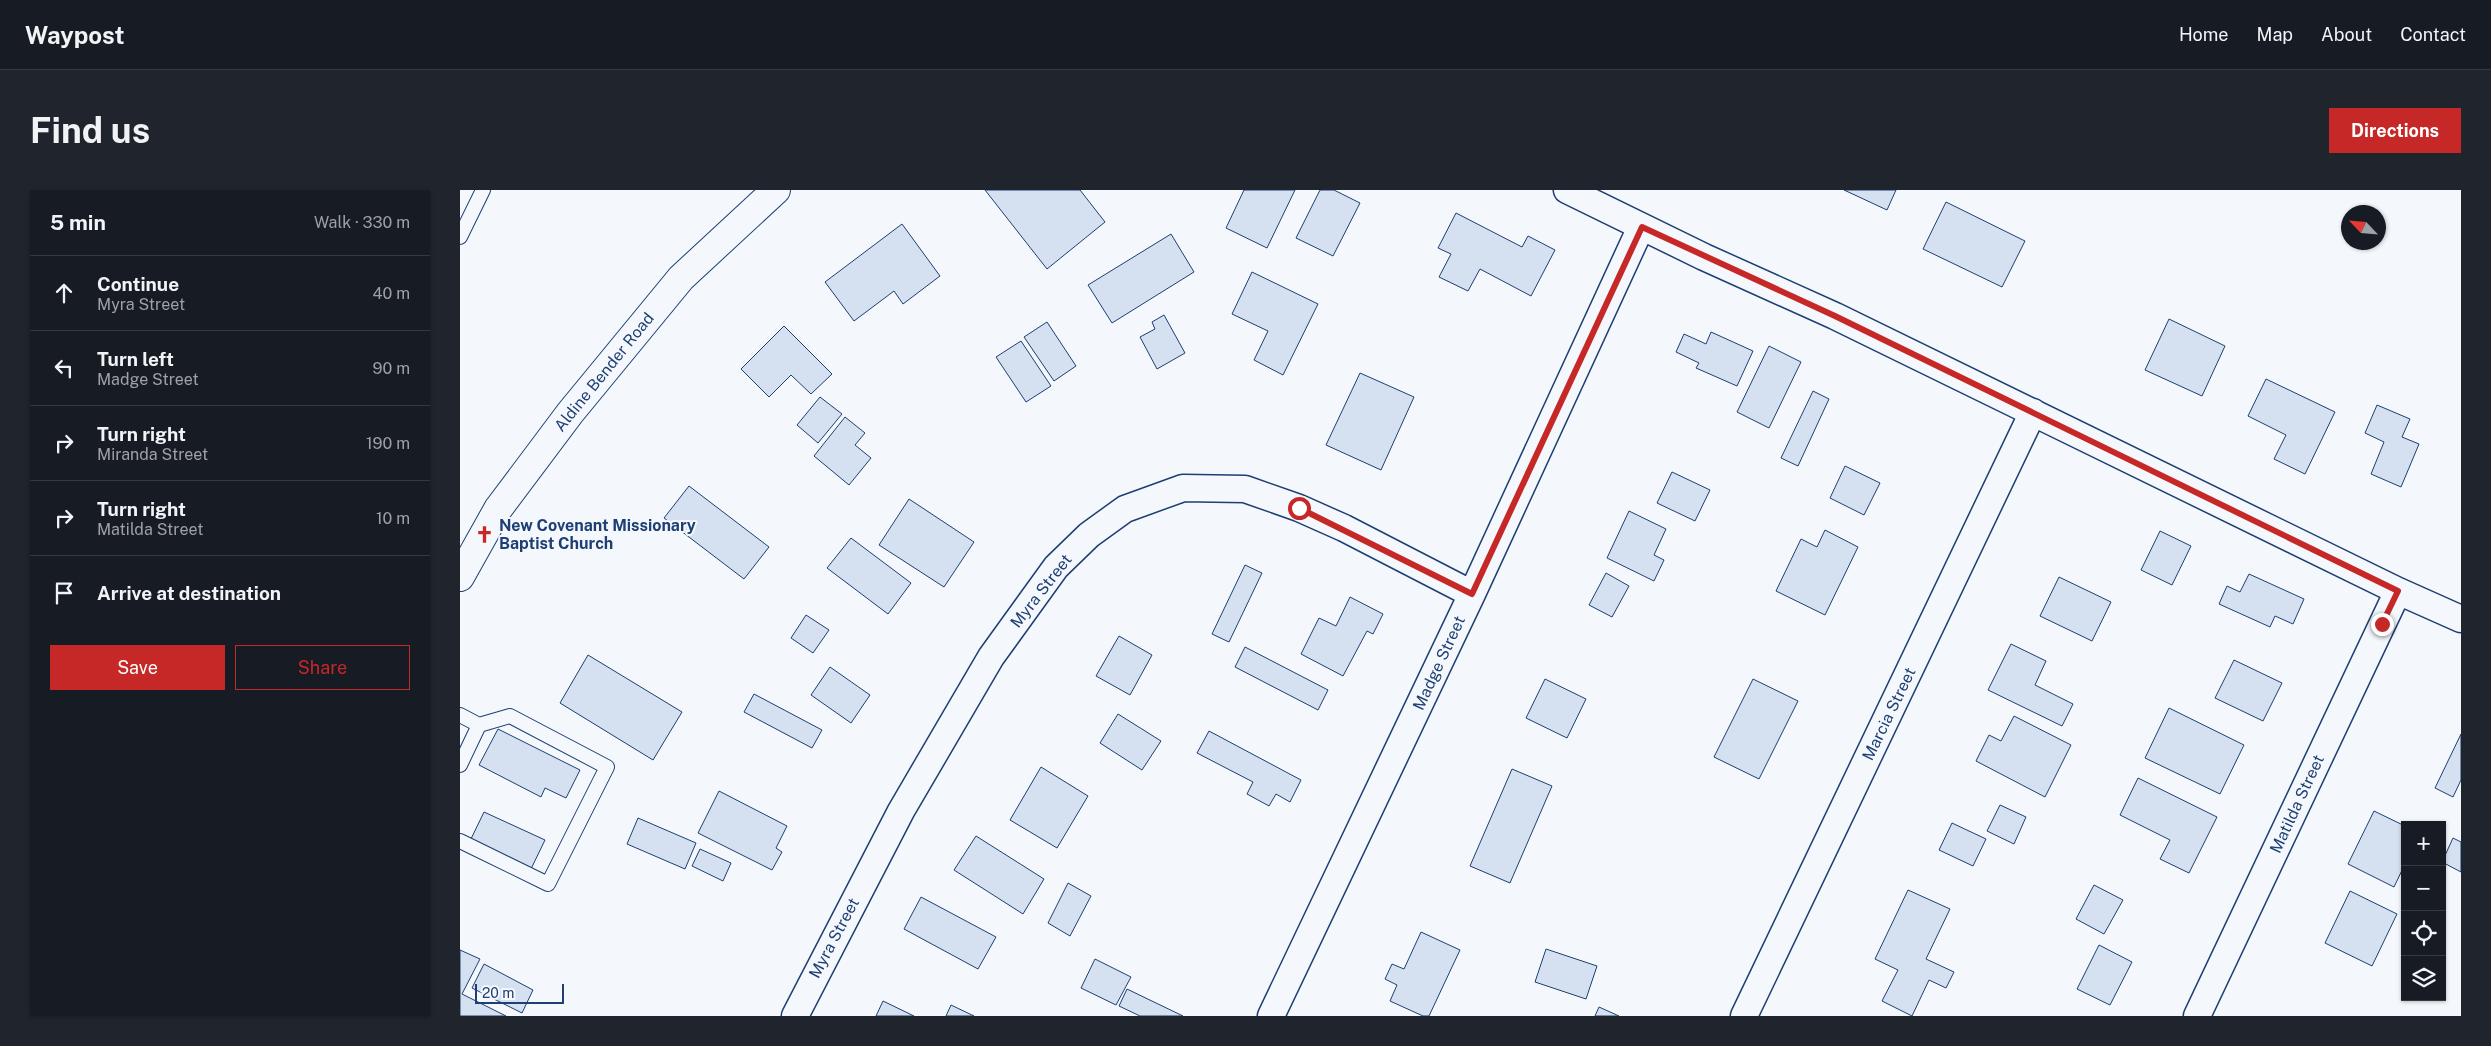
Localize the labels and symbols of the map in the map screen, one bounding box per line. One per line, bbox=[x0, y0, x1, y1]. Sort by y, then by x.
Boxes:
north arrow bbox=[2341, 205, 2386, 250]
street label: Aldine Bender Road bbox=[550, 309, 658, 435]
route start bbox=[1288, 497, 1311, 520]
place label: New Covenant Missionary Baptist Church bbox=[499, 516, 696, 553]
church icon: New Covenant Missionary Baptist Church bbox=[475, 524, 495, 544]
street label: Myra Street bbox=[1006, 550, 1076, 632]
street label: Madge Street bbox=[1409, 613, 1469, 713]
route end bbox=[2371, 613, 2394, 636]
street label: Marcia Street bbox=[1858, 664, 1920, 764]
street label: Matilda Street bbox=[2266, 752, 2328, 856]
street label: Myra Street bbox=[805, 895, 863, 981]
scale bar bbox=[475, 981, 564, 1004]

